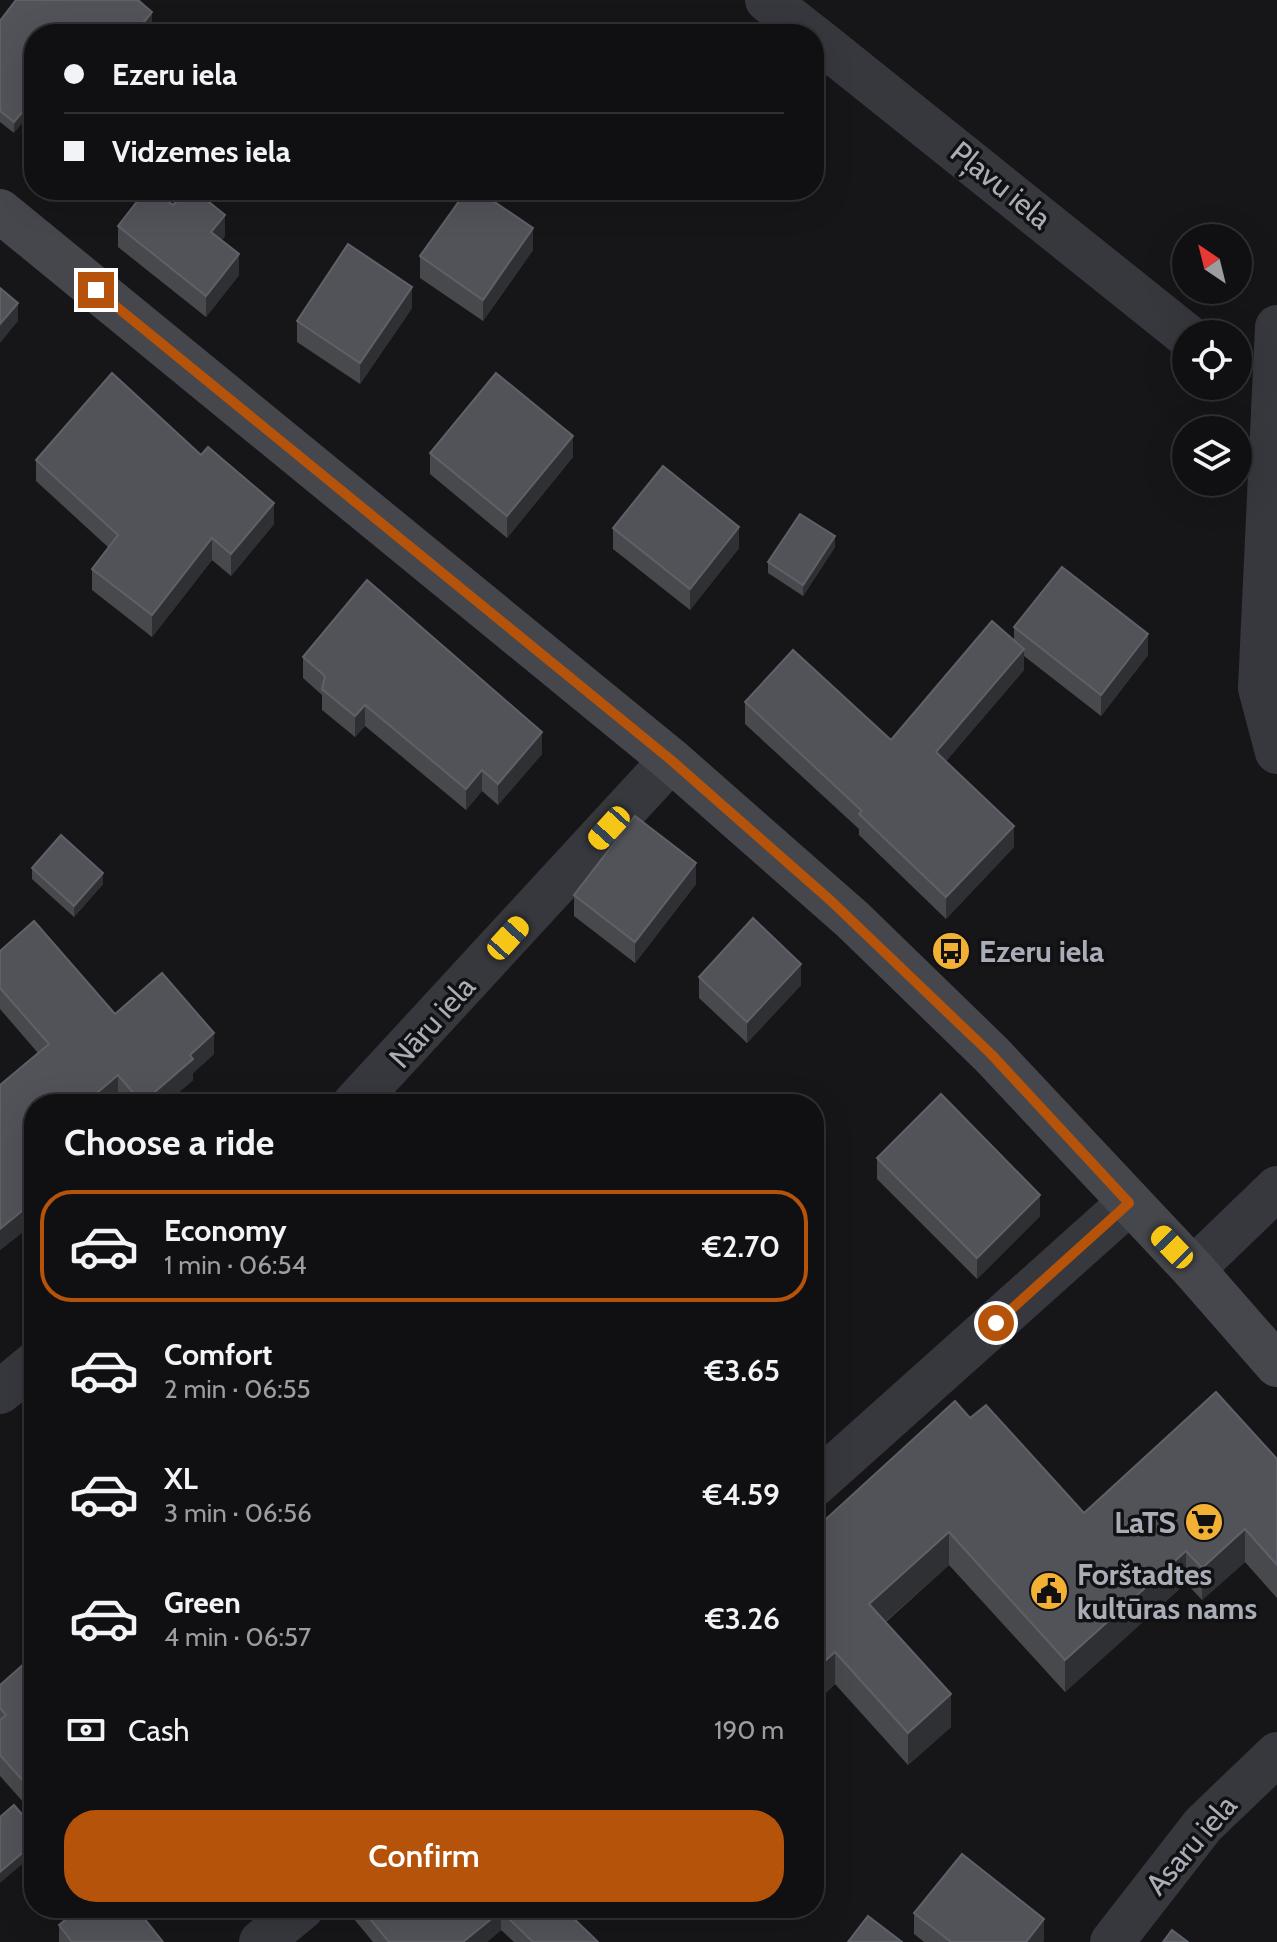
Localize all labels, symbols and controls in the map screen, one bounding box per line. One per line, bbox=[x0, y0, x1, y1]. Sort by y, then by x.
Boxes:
text: Ezeru iela bbox=[112, 56, 237, 93]
text: Vidzemes iela bbox=[112, 133, 291, 170]
street label: Pļavu iela bbox=[943, 133, 1059, 238]
north arrow bbox=[1172, 224, 1252, 304]
map controls bbox=[1172, 224, 1252, 496]
route end bbox=[78, 272, 114, 308]
button: locate bbox=[1172, 320, 1252, 400]
button: layers bbox=[1172, 416, 1252, 496]
car bbox=[584, 802, 634, 854]
car bbox=[483, 912, 533, 964]
bus stop icon: Ezeru iela bbox=[930, 930, 972, 972]
place label: Ezeru iela bbox=[979, 933, 1104, 970]
street label: Nāru iela bbox=[381, 968, 483, 1076]
text: Choose a ride bbox=[64, 1120, 274, 1164]
icon: car bbox=[68, 1210, 140, 1282]
text: Economy bbox=[164, 1212, 287, 1249]
car bbox=[1147, 1221, 1197, 1273]
text: €2.70 bbox=[702, 1228, 780, 1265]
text: 1 min · 06:54 bbox=[164, 1249, 306, 1281]
route start bbox=[978, 1305, 1014, 1341]
icon: car bbox=[68, 1334, 140, 1406]
text: Comfort bbox=[164, 1336, 272, 1373]
text: €3.65 bbox=[705, 1352, 780, 1389]
text: 2 min · 06:55 bbox=[164, 1373, 311, 1405]
icon: car bbox=[68, 1458, 140, 1530]
text: XL bbox=[164, 1460, 198, 1497]
text: €4.59 bbox=[703, 1476, 780, 1513]
text: 3 min · 06:56 bbox=[164, 1497, 312, 1529]
supermarket icon: LaTS bbox=[1183, 1501, 1225, 1543]
place label: LaTS bbox=[1114, 1504, 1176, 1541]
place label: Forštadtes kultūras nams bbox=[1077, 1556, 1257, 1627]
public building icon: Forštadtes kultūras nams bbox=[1028, 1570, 1070, 1612]
icon: car bbox=[68, 1582, 140, 1654]
text: Green bbox=[164, 1584, 241, 1621]
text: €3.26 bbox=[705, 1600, 780, 1637]
text: 4 min · 06:57 bbox=[164, 1621, 311, 1653]
icon: cash bbox=[64, 1708, 108, 1752]
text: Cash bbox=[128, 1712, 190, 1749]
text: 190 m bbox=[714, 1714, 784, 1746]
street label: Asaru iela bbox=[1138, 1787, 1245, 1903]
button: Confirm bbox=[64, 1810, 784, 1902]

